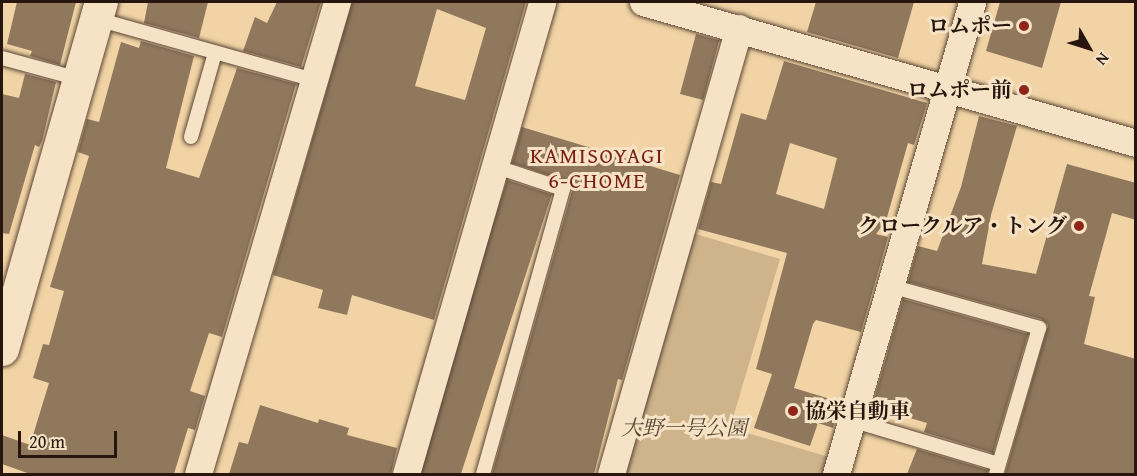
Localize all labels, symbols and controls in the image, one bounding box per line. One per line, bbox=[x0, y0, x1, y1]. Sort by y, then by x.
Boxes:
place label: ロムポー bbox=[928, 13, 1012, 39]
north arrow bbox=[1059, 18, 1119, 78]
marker: ロムポー bbox=[1017, 19, 1031, 33]
text: N bbox=[1090, 48, 1116, 71]
place label: ロムポー前 bbox=[907, 77, 1012, 103]
marker: ロムポー前 bbox=[1017, 83, 1031, 97]
district label: KAMISOYAGI 6-CHOME bbox=[530, 142, 664, 194]
place label: クロークルア・トング bbox=[857, 213, 1067, 239]
marker: クロークルア・トング bbox=[1072, 219, 1086, 233]
place label: 協栄自動車 bbox=[805, 398, 910, 424]
marker: 協栄自動車 bbox=[786, 404, 800, 418]
park label: 大野一号公園 bbox=[621, 415, 747, 441]
scale bar bbox=[21, 419, 120, 457]
text: 20 m bbox=[29, 428, 65, 455]

